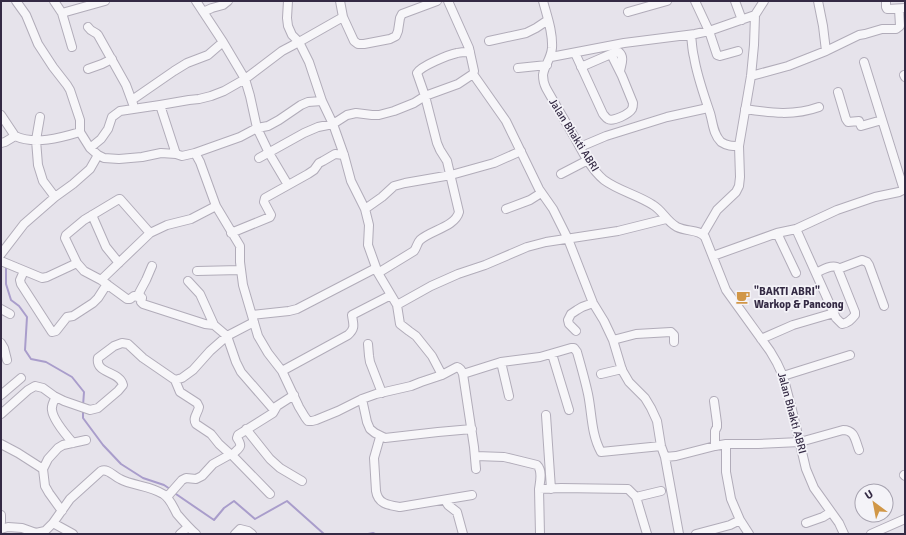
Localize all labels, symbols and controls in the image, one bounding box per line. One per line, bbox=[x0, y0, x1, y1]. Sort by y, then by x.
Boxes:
street label: Jalan Bhakti ABRI bbox=[546, 96, 602, 174]
place label: "BAKTI ABRI" Warkop & Pancong bbox=[754, 285, 844, 311]
cafe icon: "BAKTI ABRI" Warkop & Pancong bbox=[735, 289, 751, 305]
street label: Jalan Bhakti ABRI bbox=[775, 371, 809, 455]
north arrow bbox=[854, 483, 894, 523]
text: U bbox=[862, 487, 876, 502]

